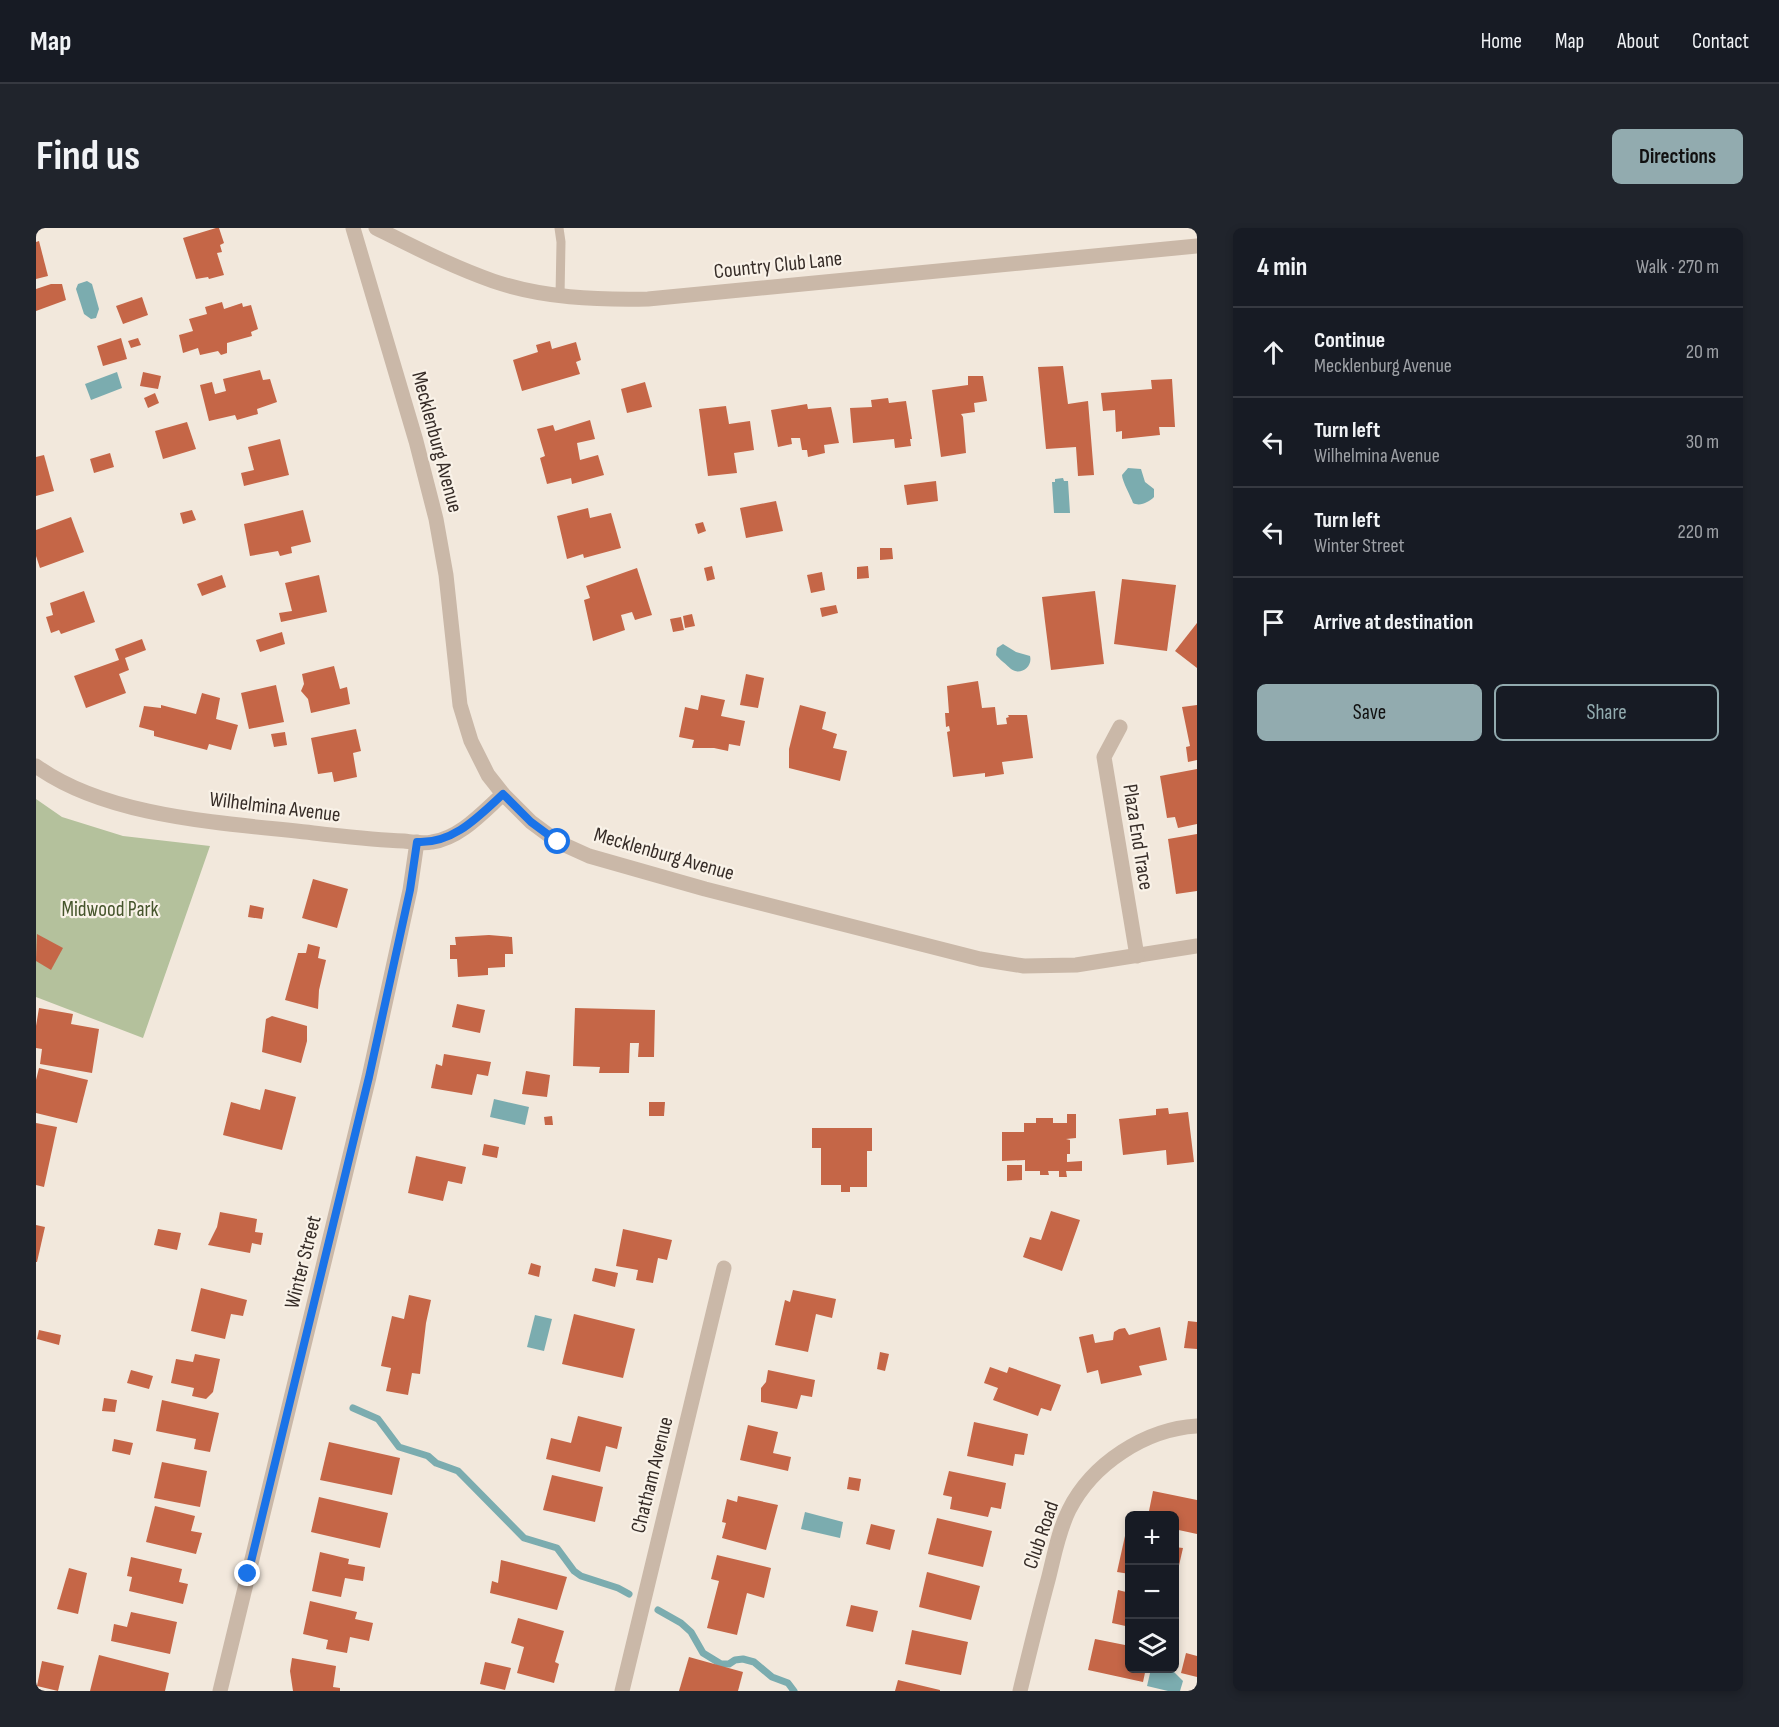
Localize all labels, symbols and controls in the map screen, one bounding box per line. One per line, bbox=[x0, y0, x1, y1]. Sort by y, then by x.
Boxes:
text: Map bbox=[30, 25, 71, 58]
text: Home bbox=[1481, 29, 1522, 54]
text: Map bbox=[1555, 29, 1584, 54]
text: About bbox=[1617, 29, 1659, 54]
text: Contact bbox=[1692, 29, 1749, 54]
button: Directions bbox=[1612, 129, 1743, 184]
text: Find us bbox=[36, 131, 140, 182]
street label: Country Club Lane bbox=[713, 246, 843, 284]
text: 4 min bbox=[1257, 252, 1307, 283]
text: Walk · 270 m bbox=[1636, 255, 1719, 279]
text: Continue bbox=[1314, 327, 1385, 354]
icon: ahead bbox=[1257, 336, 1290, 369]
text: 20 m bbox=[1686, 340, 1719, 364]
text: Mecklenburg Avenue bbox=[1314, 354, 1452, 378]
street label: Mecklenburg Avenue bbox=[406, 369, 468, 515]
text: Turn left bbox=[1314, 417, 1380, 444]
icon: left bbox=[1257, 426, 1290, 459]
text: 30 m bbox=[1686, 430, 1719, 454]
text: Wilhelmina Avenue bbox=[1314, 444, 1440, 468]
text: Turn left bbox=[1314, 507, 1380, 534]
icon: left bbox=[1257, 516, 1290, 549]
text: 220 m bbox=[1678, 520, 1719, 544]
text: Winter Street bbox=[1314, 534, 1405, 558]
icon: arrive bbox=[1257, 606, 1290, 639]
text: Arrive at destination bbox=[1314, 609, 1473, 636]
button: Save bbox=[1257, 684, 1482, 741]
button: Share bbox=[1494, 684, 1719, 741]
street label: Plaza End Trace bbox=[1117, 782, 1159, 892]
street label: Wilhelmina Avenue bbox=[208, 787, 342, 827]
street label: Mecklenburg Avenue bbox=[591, 822, 737, 886]
route start bbox=[544, 828, 570, 854]
park label: Midwood Park bbox=[61, 897, 159, 922]
street label: Winter Street bbox=[279, 1213, 327, 1311]
street label: Chatham Avenue bbox=[625, 1414, 679, 1536]
street label: Club Road bbox=[1018, 1498, 1064, 1572]
map controls bbox=[1125, 1511, 1179, 1673]
button: + bbox=[1125, 1511, 1179, 1565]
route end bbox=[234, 1560, 260, 1586]
button: − bbox=[1125, 1565, 1179, 1619]
button: layers bbox=[1125, 1619, 1179, 1673]

